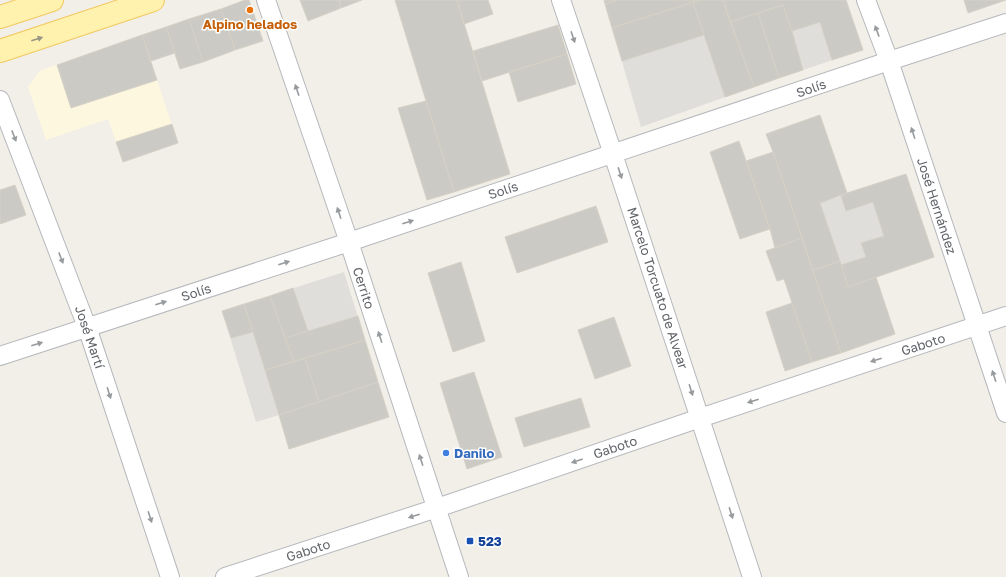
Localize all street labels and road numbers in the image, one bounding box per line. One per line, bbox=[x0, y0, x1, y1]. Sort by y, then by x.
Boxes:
street label: Solís bbox=[794, 75, 828, 101]
street label: José Hernández bbox=[914, 156, 960, 257]
street label: Solís bbox=[486, 178, 520, 202]
street label: Marcelo Torcuato de Alvear bbox=[624, 205, 692, 371]
street label: Cerrito bbox=[350, 265, 378, 311]
street label: Solís bbox=[179, 280, 213, 304]
street label: José Martí bbox=[72, 304, 109, 372]
street label: Gaboto bbox=[899, 329, 947, 359]
street label: Gaboto bbox=[591, 432, 639, 462]
street label: Gaboto bbox=[284, 535, 332, 565]

